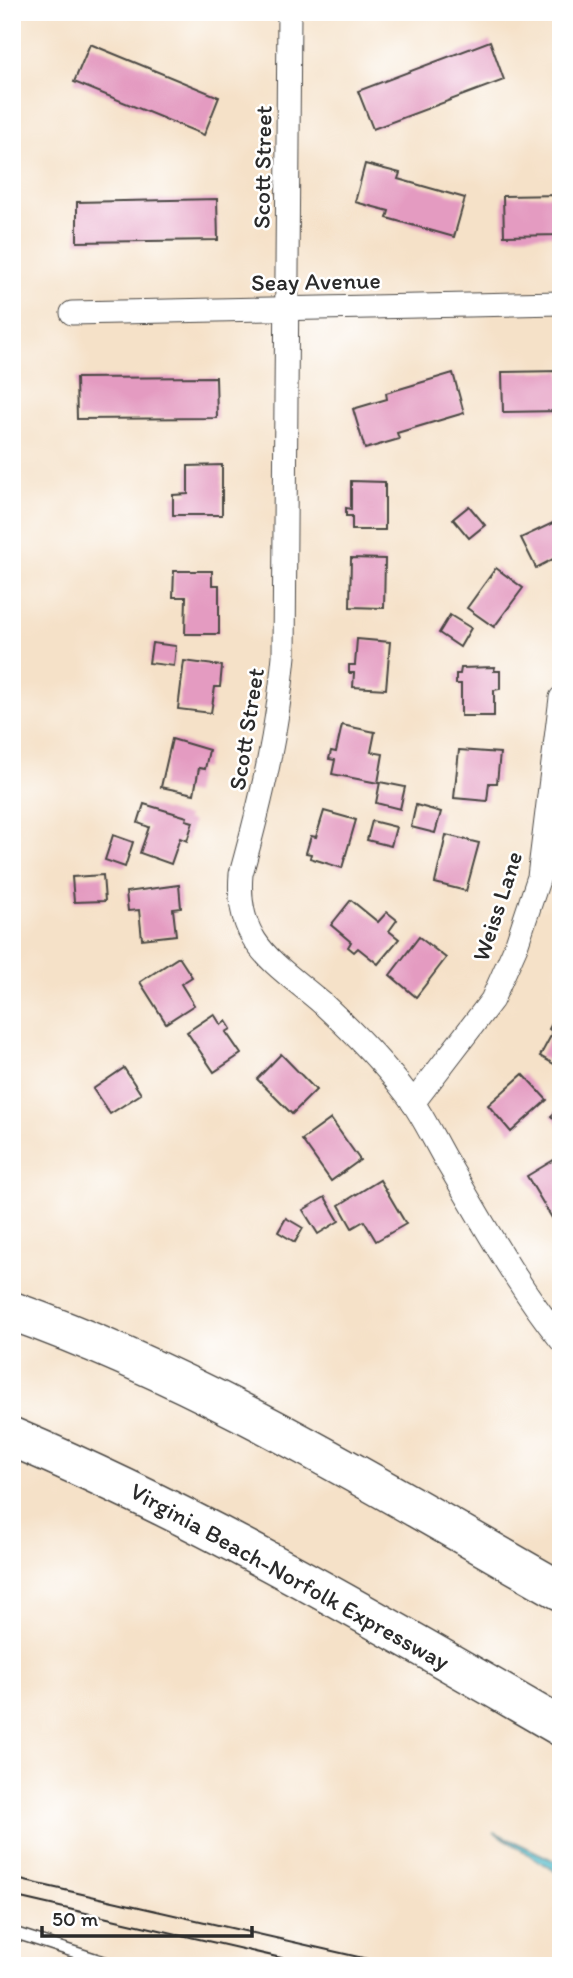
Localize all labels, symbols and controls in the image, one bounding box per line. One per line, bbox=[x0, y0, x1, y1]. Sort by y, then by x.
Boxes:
street label: Scott Street bbox=[246, 105, 278, 229]
street label: Seay Avenue bbox=[251, 265, 381, 297]
street label: Scott Street bbox=[222, 666, 270, 792]
street label: Weiss Lane bbox=[466, 847, 528, 965]
street label: Virginia Beach-Norfolk Expressway bbox=[125, 1476, 455, 1676]
scale bar bbox=[42, 1894, 252, 1938]
text: 50 m bbox=[52, 1906, 99, 1931]

